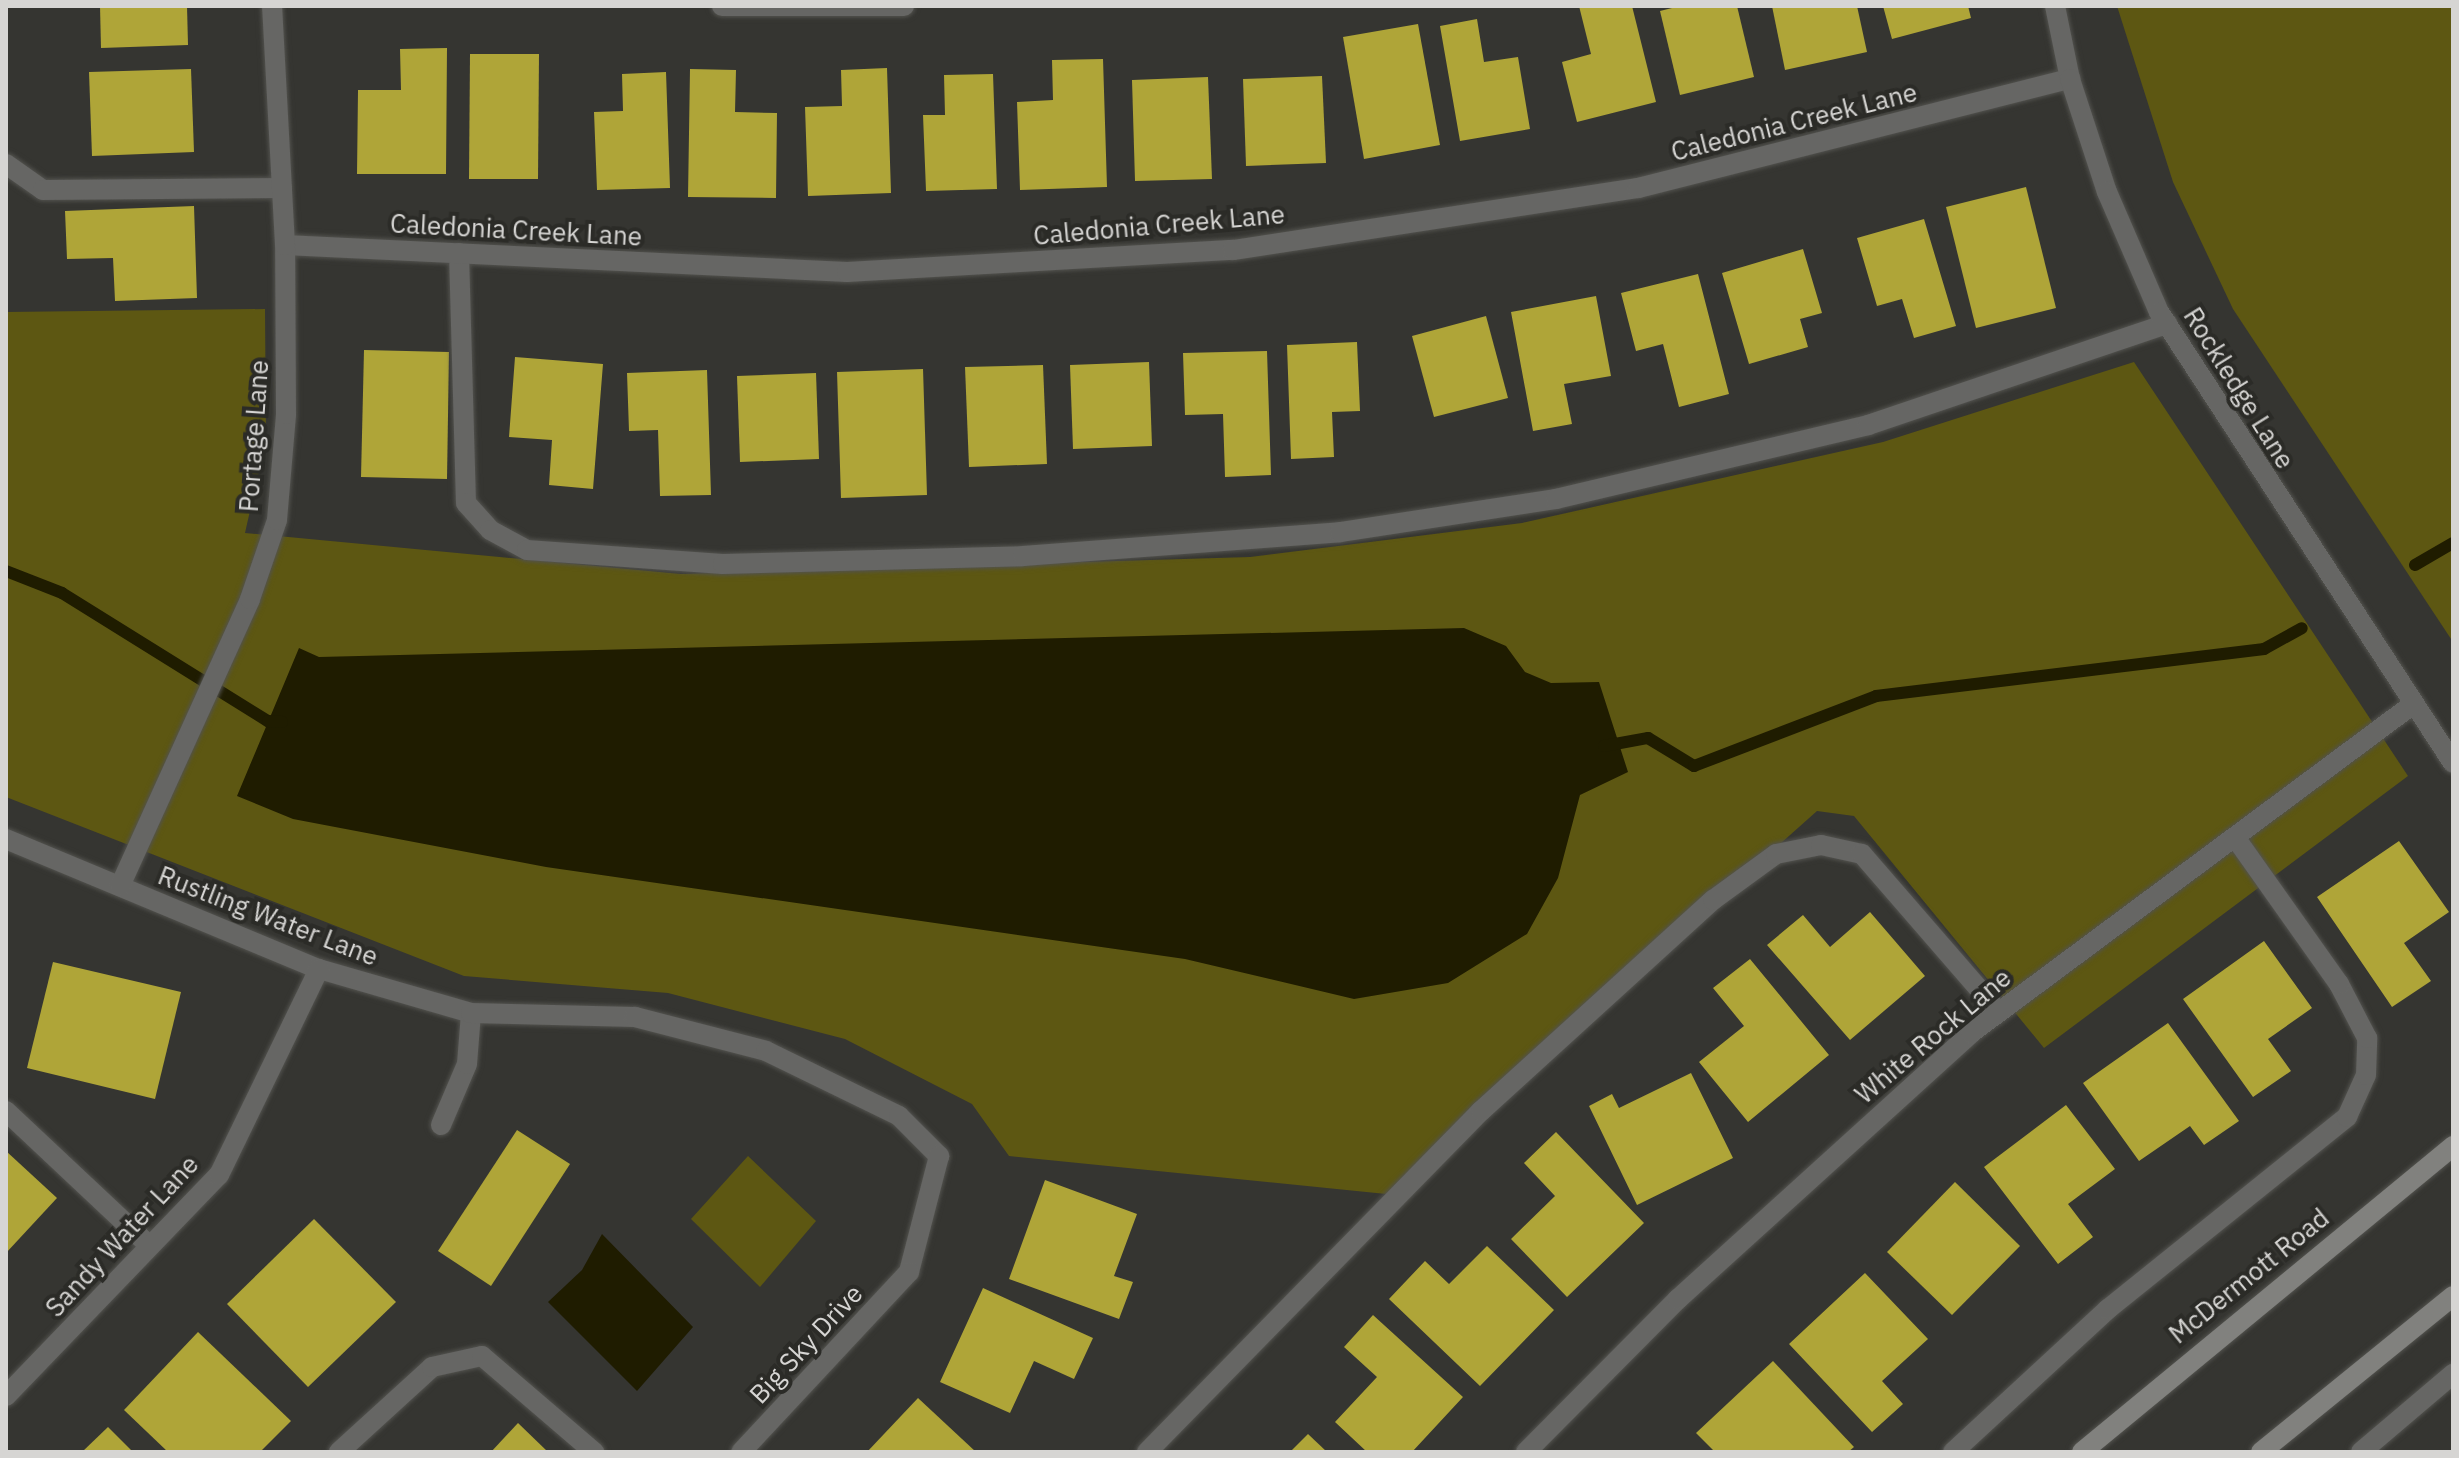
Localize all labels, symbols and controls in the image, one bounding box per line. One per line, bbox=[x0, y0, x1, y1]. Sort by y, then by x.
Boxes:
street label: Caledonia Creek Lane bbox=[1668, 76, 1920, 168]
street label: Caledonia Creek Lane bbox=[1032, 198, 1286, 252]
street label: Caledonia Creek Lane bbox=[389, 208, 643, 252]
street label: Rockledge Lane bbox=[2177, 302, 2301, 474]
street label: Portage Lane bbox=[233, 359, 275, 513]
street label: Rustling Water Lane bbox=[154, 860, 382, 972]
street label: White Rock Lane bbox=[1849, 962, 2017, 1110]
street label: Sandy Water Lane bbox=[39, 1149, 205, 1323]
street label: McDermott Road bbox=[2163, 1202, 2335, 1350]
street label: Big Sky Drive bbox=[743, 1278, 869, 1410]

